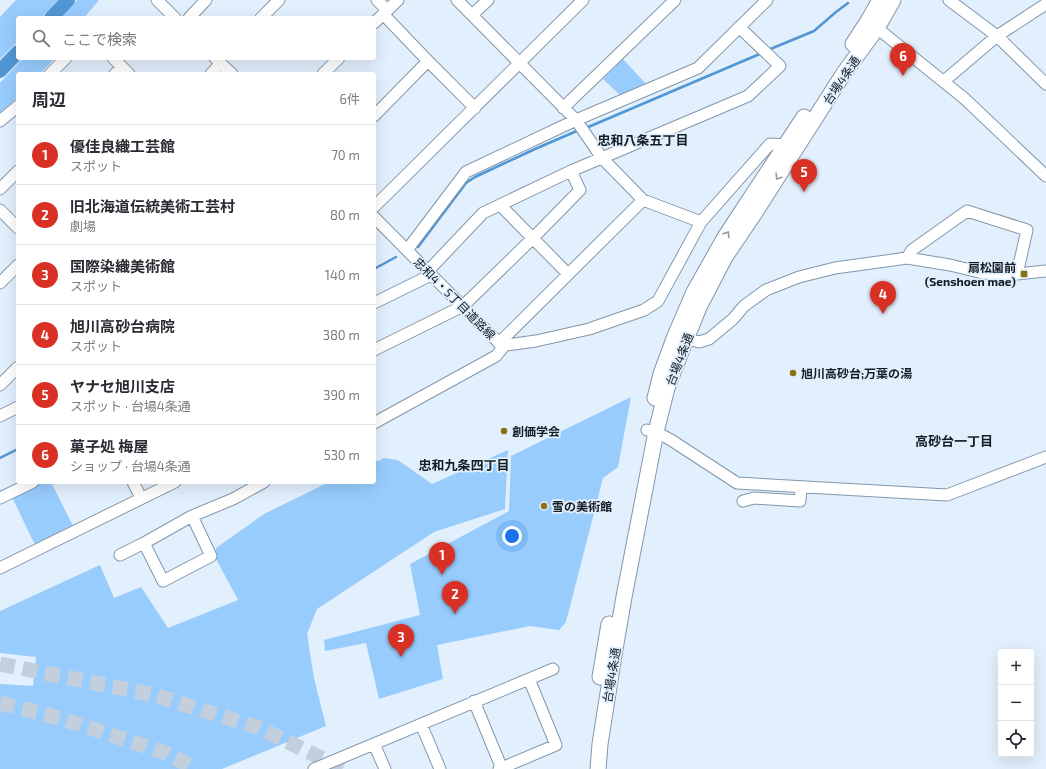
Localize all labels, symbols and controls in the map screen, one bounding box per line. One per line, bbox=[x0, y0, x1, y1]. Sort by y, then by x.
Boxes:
search box bbox=[16, 16, 376, 60]
icon: search bbox=[30, 27, 52, 49]
text: ここで検索 bbox=[62, 30, 137, 48]
pin: 6 bbox=[890, 43, 916, 76]
street label: 台場4条通 bbox=[820, 53, 862, 107]
text: 周辺 bbox=[32, 89, 66, 109]
text: 6件 bbox=[340, 91, 360, 107]
district label: 忠和八条五丁目 bbox=[597, 132, 689, 148]
text: 優佳良織工芸館 bbox=[70, 137, 175, 155]
text: 1 bbox=[42, 147, 48, 163]
text: 70 m bbox=[331, 147, 360, 163]
text: スポット bbox=[70, 158, 122, 174]
pin: 5 bbox=[791, 159, 817, 192]
one-way arrow bbox=[775, 173, 782, 180]
text: 旧北海道伝統美術工芸村 bbox=[70, 197, 235, 215]
text: 2 bbox=[41, 207, 49, 223]
text: 80 m bbox=[330, 207, 360, 223]
text: 劇場 bbox=[70, 218, 96, 234]
one-way arrow bbox=[722, 231, 730, 238]
street label: 忠和4・5丁目道路線 bbox=[411, 254, 499, 342]
text: 国際染織美術館 bbox=[70, 257, 175, 275]
place label: 扇松園前 (Senshoen mae) bbox=[925, 260, 1016, 288]
text: 3 bbox=[41, 267, 49, 283]
text: 140 m bbox=[325, 267, 360, 283]
marker: 扇松園前 (Senshoen mae) bbox=[1019, 269, 1029, 279]
text: スポット bbox=[70, 278, 122, 294]
pin: 4 bbox=[870, 281, 896, 314]
text: 旭川高砂台病院 bbox=[70, 317, 175, 335]
text: 4 bbox=[41, 327, 49, 343]
text: 380 m bbox=[323, 327, 360, 343]
street label: 台場4条通 bbox=[663, 331, 695, 387]
text: スポット bbox=[70, 338, 122, 354]
place label: 旭川高砂台;万葉の湯 bbox=[801, 366, 912, 380]
marker: 旭川高砂台;万葉の湯 bbox=[788, 368, 798, 378]
text: ヤナセ旭川支店 bbox=[70, 377, 175, 395]
text: 5 bbox=[41, 387, 49, 403]
text: 390 m bbox=[323, 387, 360, 403]
text: スポット · 台場4条通 bbox=[70, 398, 191, 414]
place label: 創価学会 bbox=[512, 424, 560, 438]
marker: 創価学会 bbox=[499, 426, 509, 436]
district label: 高砂台一丁目 bbox=[915, 433, 993, 449]
text: 菓子処 梅屋 bbox=[70, 437, 148, 455]
text: 6 bbox=[41, 447, 49, 463]
text: 530 m bbox=[324, 447, 360, 463]
district label: 忠和九条四丁目 bbox=[418, 457, 510, 473]
text: ショップ · 台場4条通 bbox=[70, 458, 191, 474]
place label: 雪の美術館 bbox=[552, 499, 612, 513]
marker: 雪の美術館 bbox=[539, 501, 549, 511]
your location bbox=[502, 526, 522, 546]
pin: 1 bbox=[429, 542, 455, 575]
pin: 2 bbox=[442, 581, 468, 614]
pin: 3 bbox=[388, 624, 414, 657]
street label: 台場4条通 bbox=[600, 647, 622, 703]
map controls bbox=[998, 649, 1034, 757]
button: + bbox=[998, 649, 1034, 685]
button: − bbox=[998, 685, 1034, 721]
button: locate bbox=[998, 721, 1034, 757]

